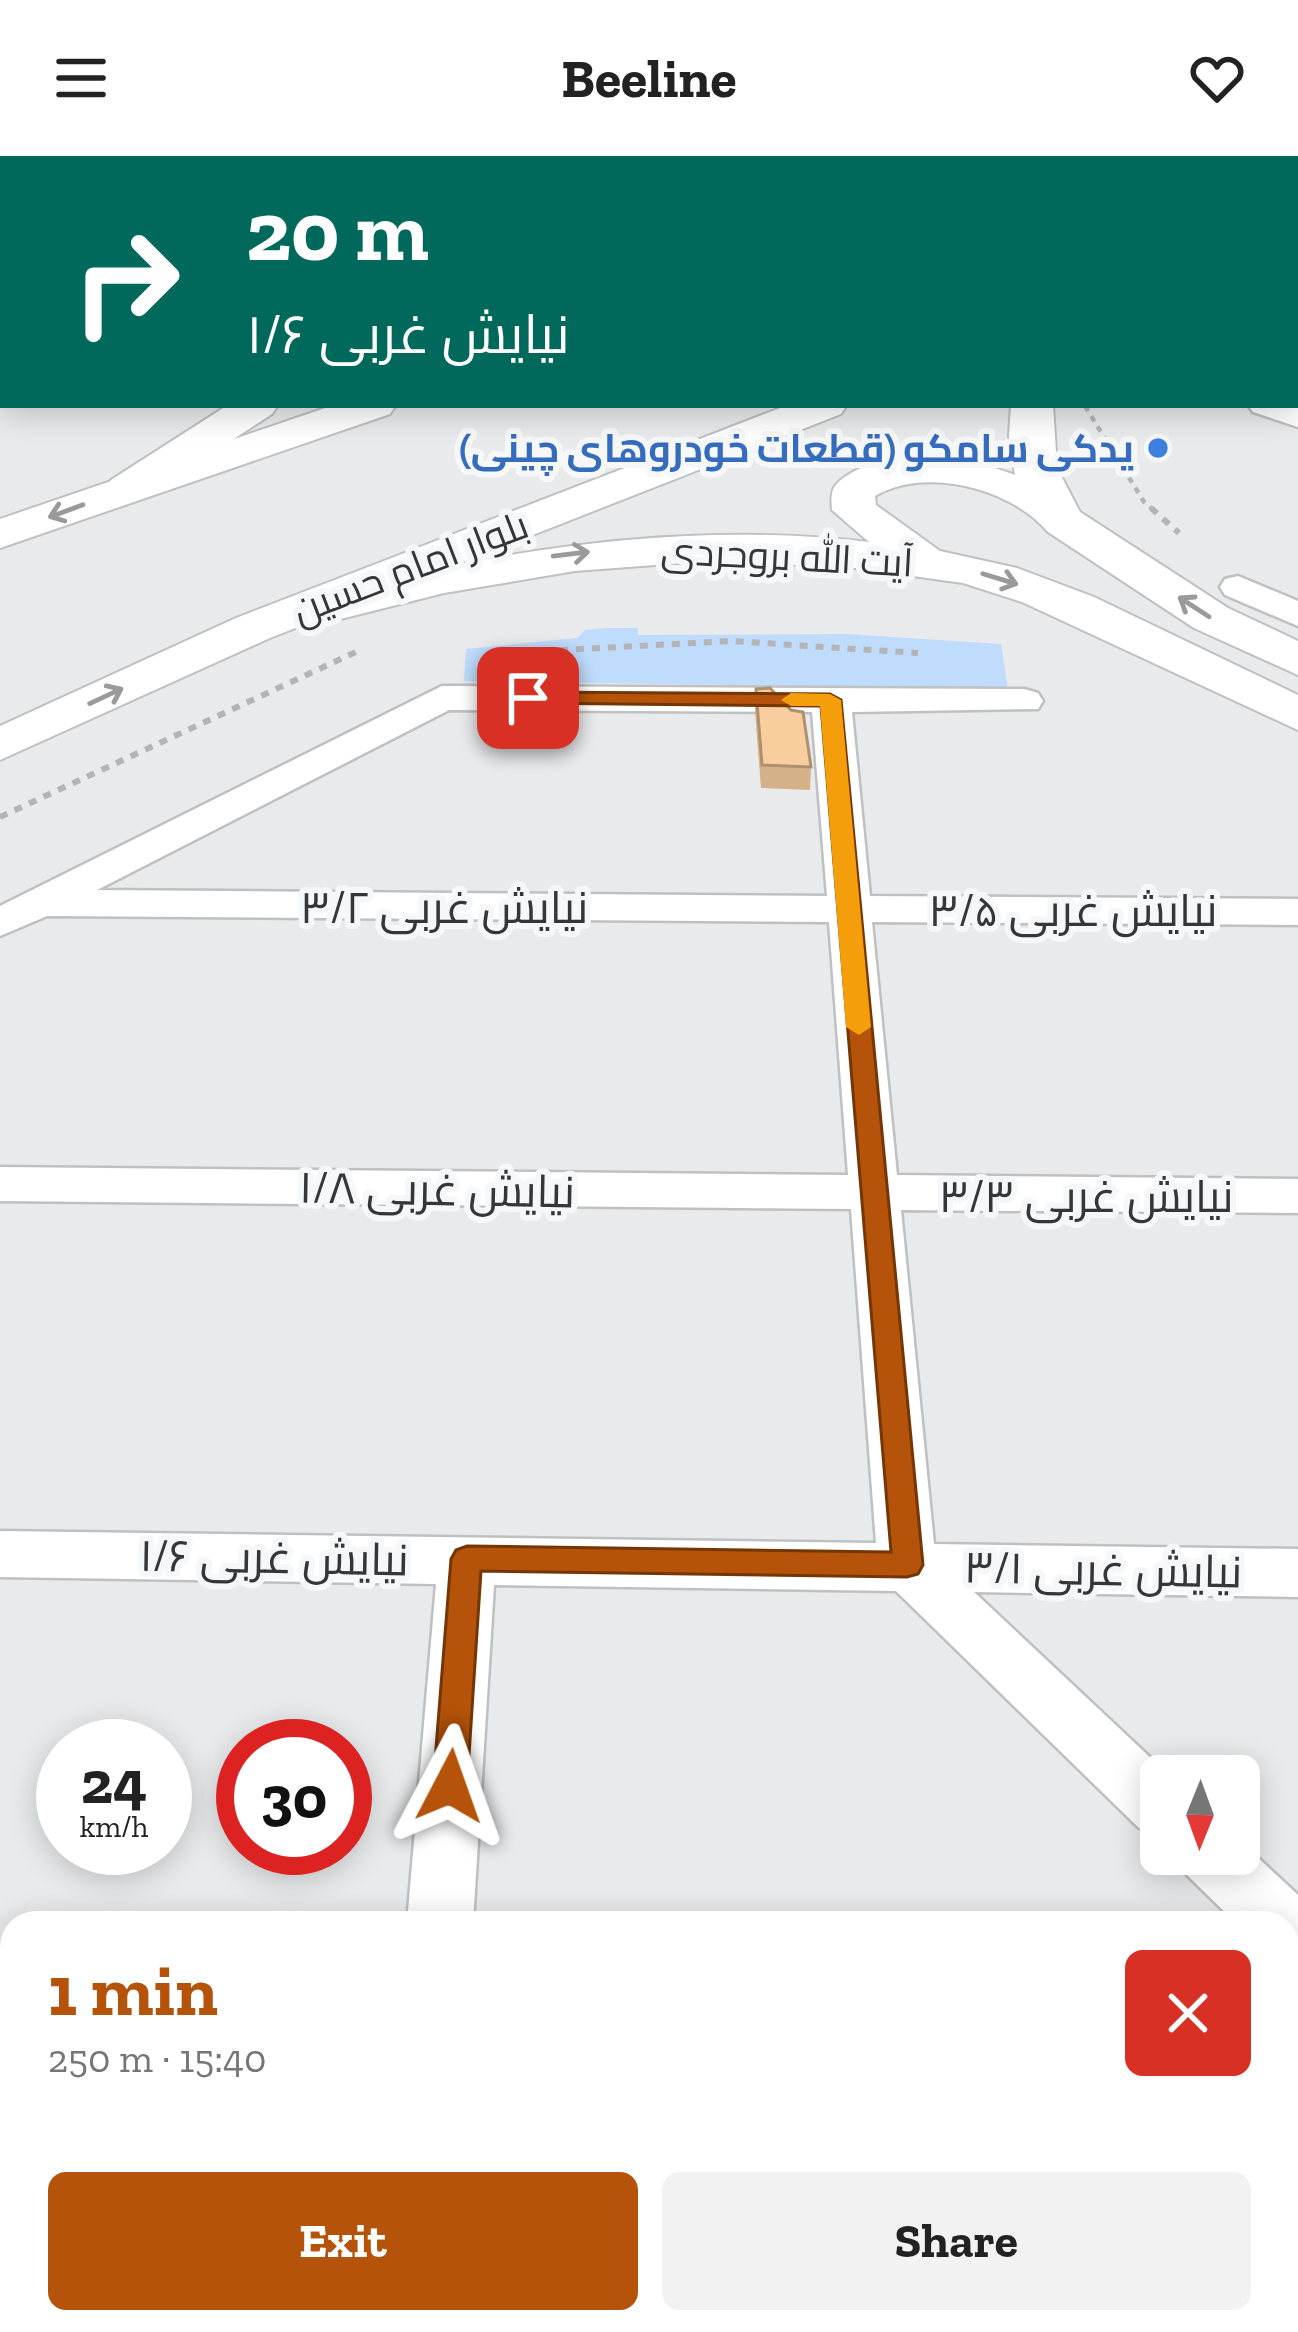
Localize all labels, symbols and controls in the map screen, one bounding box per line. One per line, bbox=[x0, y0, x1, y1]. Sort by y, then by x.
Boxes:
icon: menu bbox=[48, 45, 114, 111]
icon: heart bbox=[1184, 45, 1250, 111]
text: Beeline bbox=[561, 46, 737, 111]
text: 20 m bbox=[246, 181, 429, 282]
icon: right bbox=[48, 204, 204, 360]
text: نیایش غربی ۱/۶ bbox=[246, 302, 570, 367]
place label: یدکی سامکو (قطعات خودروهای چینی) bbox=[459, 425, 1134, 476]
marker: یدکی سامکو (قطعات خودروهای چینی) bbox=[1145, 435, 1171, 461]
street label: بلوار امام حسین bbox=[286, 501, 536, 637]
one-way arrow bbox=[48, 502, 85, 523]
street label: آیت الله بروجردی bbox=[660, 524, 914, 587]
one-way arrow bbox=[551, 543, 590, 565]
one-way arrow bbox=[980, 569, 1018, 591]
one-way arrow bbox=[1177, 594, 1211, 619]
pin bbox=[477, 647, 579, 749]
icon: arrive bbox=[495, 665, 561, 731]
one-way arrow bbox=[87, 684, 123, 706]
street label: نیایش غربی ۳/۲ bbox=[300, 881, 588, 935]
street label: نیایش غربی ۳/۵ bbox=[928, 884, 1218, 938]
street label: نیایش غربی ۱/۸ bbox=[298, 1161, 576, 1219]
street label: نیایش غربی ۳/۳ bbox=[938, 1170, 1234, 1224]
street label: نیایش غربی ۱/۶ bbox=[139, 1529, 409, 1587]
street label: نیایش غربی ۳/۱ bbox=[963, 1541, 1243, 1599]
speed limit sign: 30 bbox=[216, 1719, 372, 1875]
position arrow bbox=[387, 1723, 513, 1849]
text: 24 bbox=[81, 1746, 147, 1818]
north arrow bbox=[1140, 1755, 1260, 1875]
map controls bbox=[1140, 1755, 1260, 1875]
text: km/h bbox=[80, 1809, 148, 1845]
text: 1 min bbox=[48, 1947, 218, 2033]
button: close bbox=[1125, 1950, 1251, 2076]
text: 250 m · 15:40 bbox=[48, 2035, 266, 2082]
button: Exit bbox=[48, 2172, 638, 2310]
button: Share bbox=[662, 2172, 1251, 2310]

